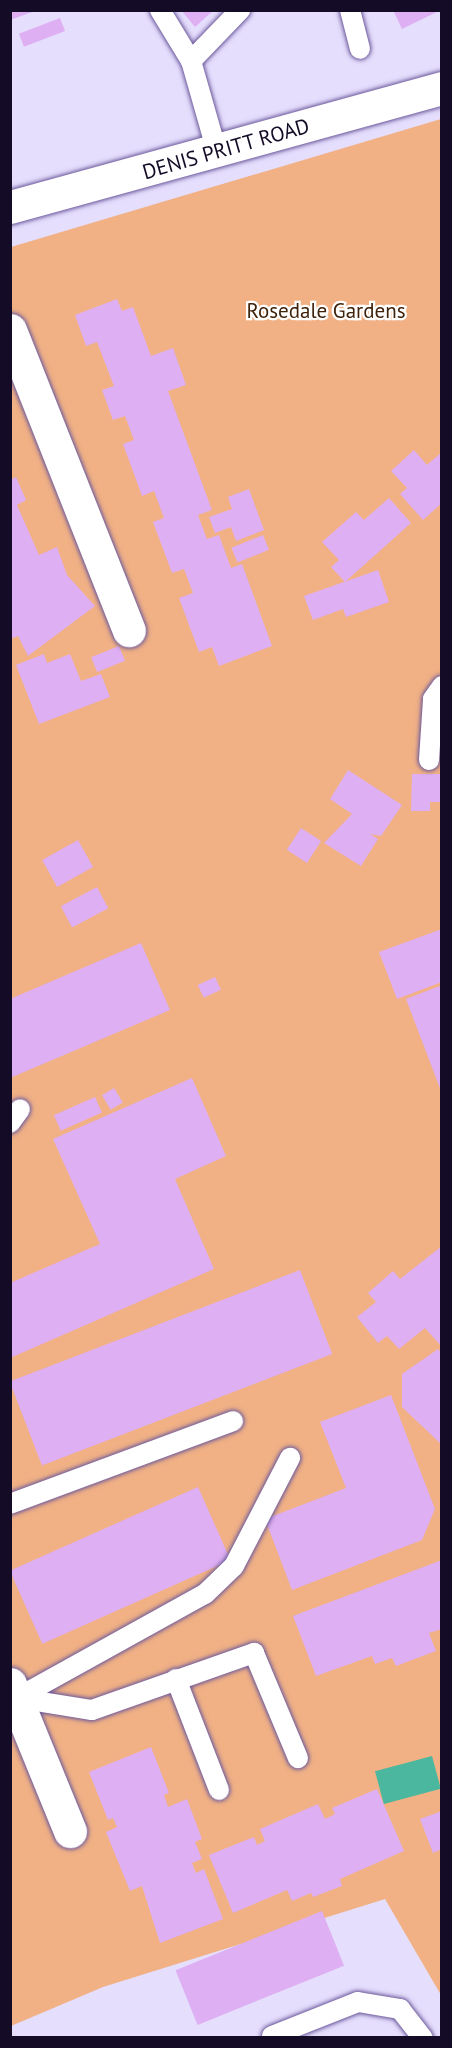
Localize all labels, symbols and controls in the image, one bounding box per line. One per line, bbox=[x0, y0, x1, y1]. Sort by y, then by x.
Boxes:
street label: DENIS PRITT ROAD bbox=[139, 113, 313, 185]
park label: Rosedale Gardens bbox=[246, 298, 406, 324]

